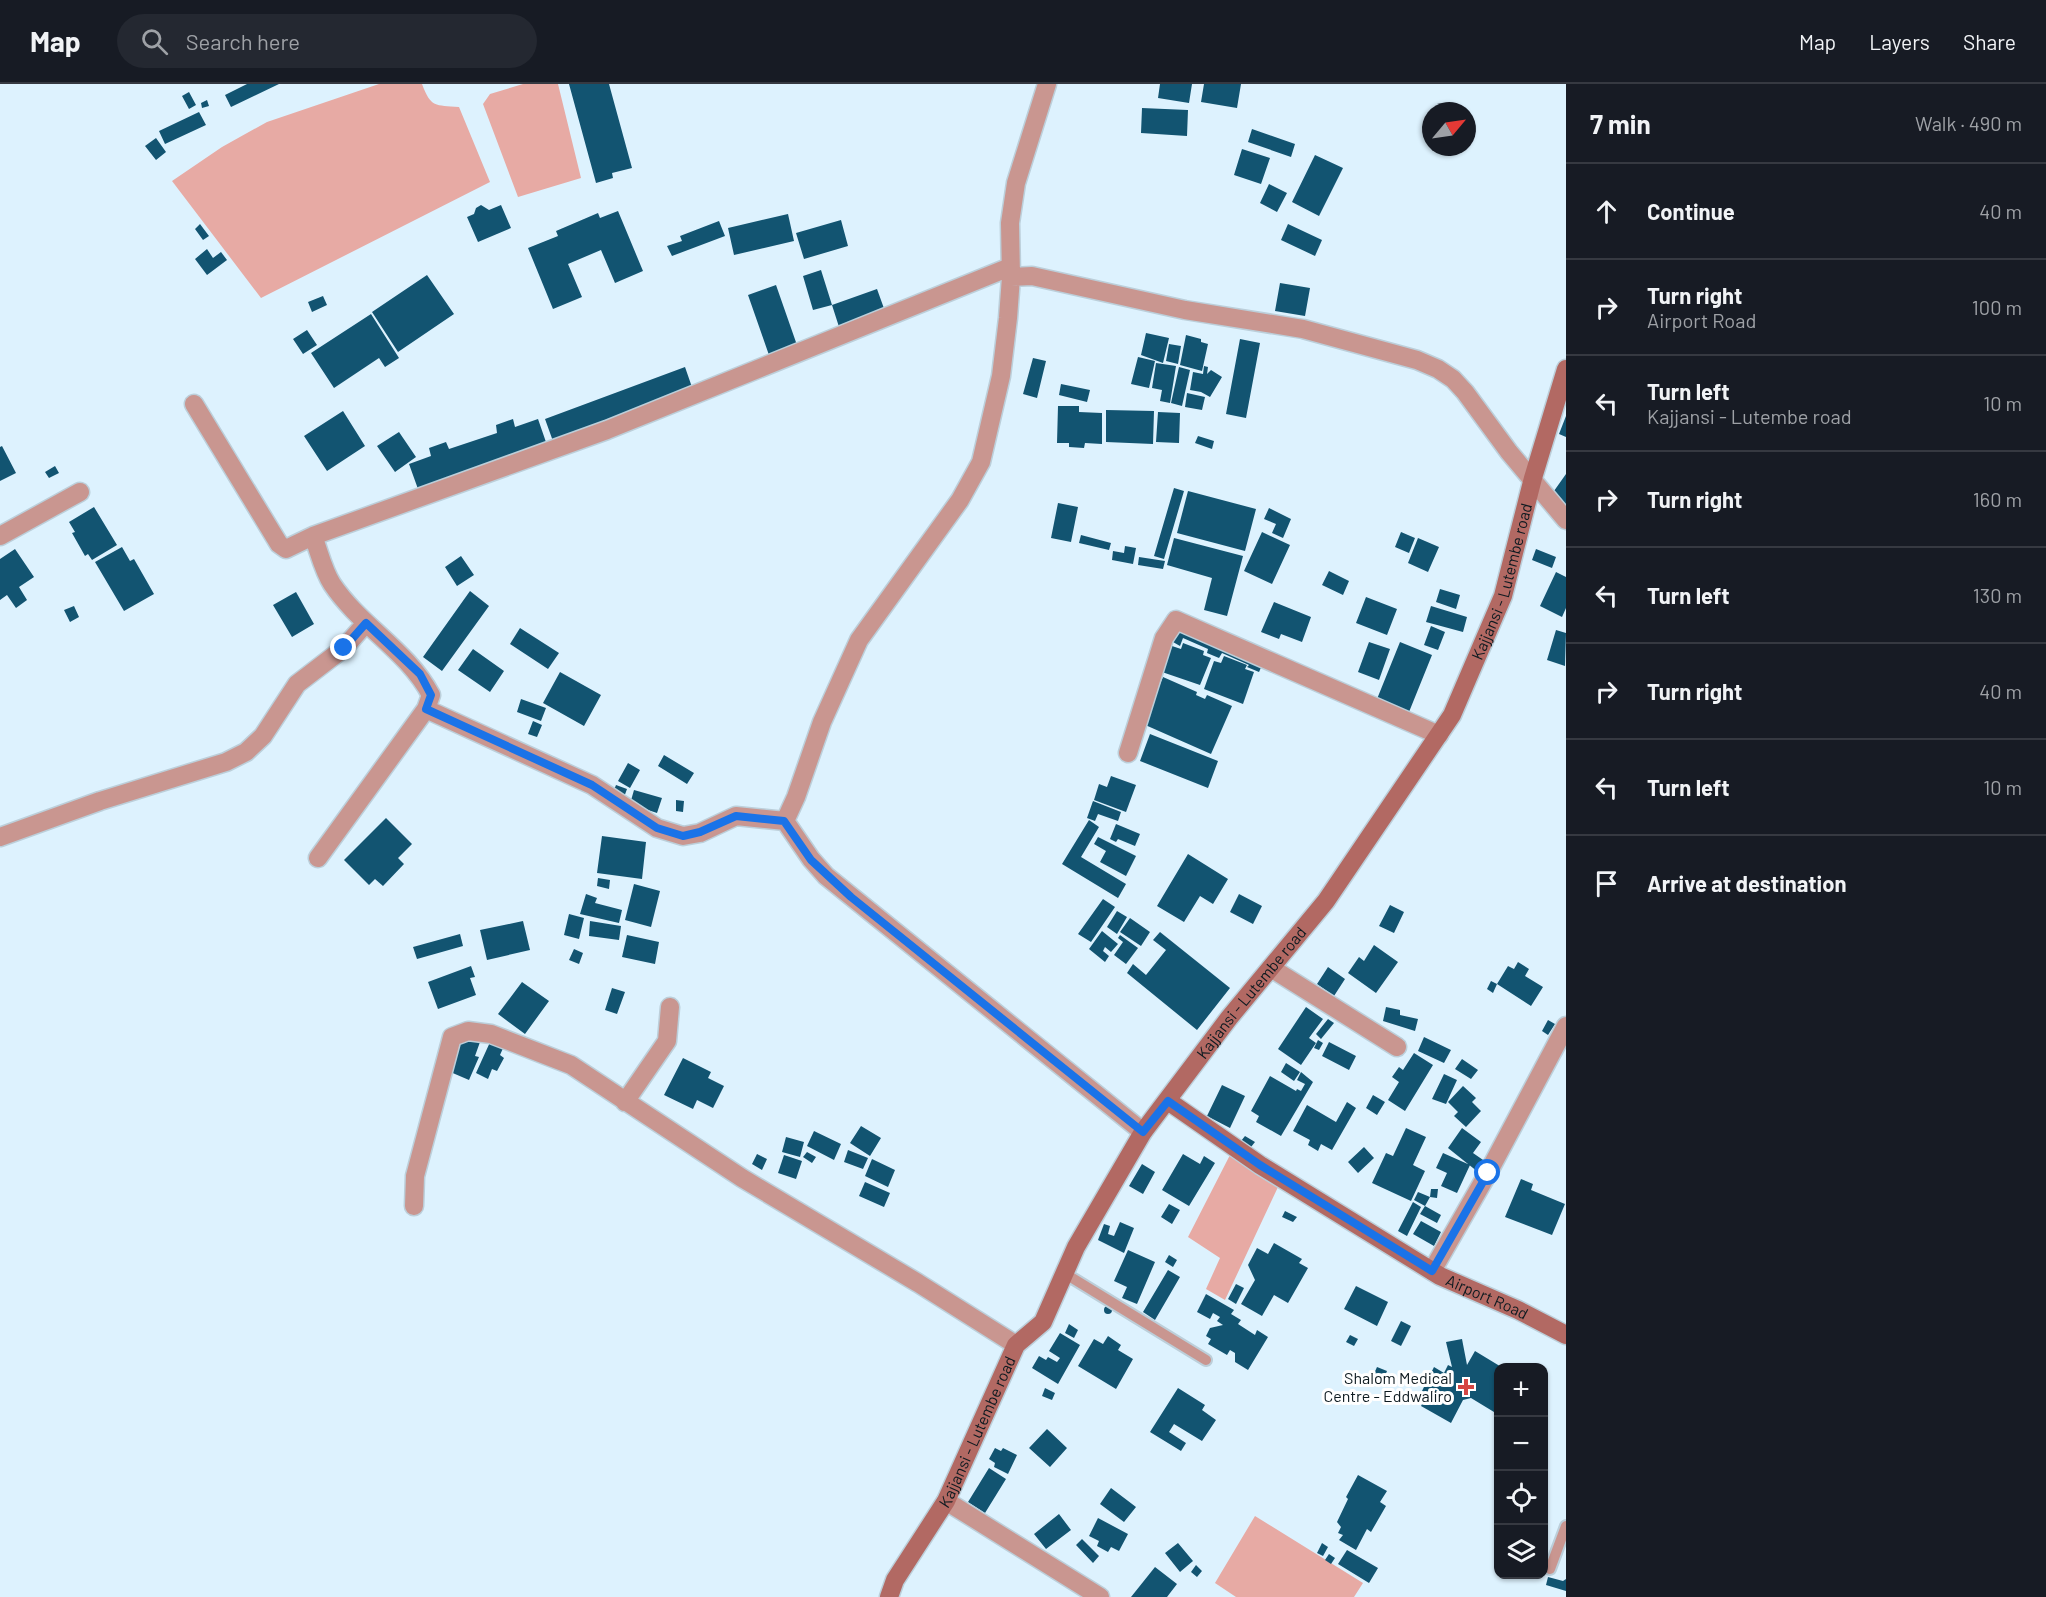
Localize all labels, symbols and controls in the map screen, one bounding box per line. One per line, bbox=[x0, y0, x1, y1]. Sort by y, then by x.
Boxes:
search box bbox=[117, 14, 537, 68]
text: Map bbox=[30, 24, 81, 58]
icon: search bbox=[138, 25, 171, 58]
text: Search here bbox=[186, 28, 300, 54]
text: Map bbox=[1799, 29, 1836, 54]
text: Layers bbox=[1869, 29, 1930, 54]
text: Share bbox=[1963, 29, 2016, 54]
north arrow bbox=[1422, 102, 1476, 156]
text: 7 min bbox=[1590, 108, 1651, 139]
text: Walk · 490 m bbox=[1915, 111, 2022, 135]
icon: ahead bbox=[1590, 195, 1623, 228]
text: Continue bbox=[1647, 198, 1735, 224]
text: 40 m bbox=[1979, 199, 2022, 223]
text: Turn right bbox=[1647, 282, 1742, 308]
icon: right bbox=[1590, 291, 1623, 324]
text: 100 m bbox=[1972, 295, 2022, 319]
text: Airport Road bbox=[1647, 308, 1756, 332]
text: Turn left bbox=[1647, 378, 1730, 404]
icon: left bbox=[1590, 387, 1623, 420]
text: 10 m bbox=[1983, 391, 2022, 415]
text: Kajjansi - Lutembe road bbox=[1647, 404, 1852, 428]
icon: right bbox=[1590, 483, 1623, 516]
text: Turn right bbox=[1647, 486, 1742, 512]
text: 160 m bbox=[1973, 487, 2022, 511]
street label: Kajjansi - Lutembe road bbox=[1467, 501, 1535, 662]
icon: left bbox=[1590, 579, 1623, 612]
text: Turn left bbox=[1647, 582, 1730, 608]
text: 130 m bbox=[1973, 583, 2022, 607]
route end bbox=[330, 634, 356, 660]
icon: right bbox=[1590, 675, 1623, 708]
text: Turn right bbox=[1647, 678, 1742, 704]
text: 40 m bbox=[1979, 679, 2022, 703]
icon: left bbox=[1590, 771, 1623, 804]
text: Turn left bbox=[1647, 774, 1730, 800]
text: 10 m bbox=[1983, 775, 2022, 799]
icon: arrive bbox=[1590, 867, 1623, 900]
text: Arrive at destination bbox=[1647, 870, 1846, 896]
street label: Kajjansi - Lutembe road bbox=[1192, 923, 1310, 1062]
route start bbox=[1474, 1159, 1500, 1185]
street label: Airport Road bbox=[1443, 1270, 1532, 1323]
street label: Kajjansi - Lutembe road bbox=[934, 1353, 1019, 1511]
map controls bbox=[1494, 1363, 1548, 1579]
button: + bbox=[1494, 1363, 1548, 1417]
place label: Shalom Medical Centre - Eddwaliro bbox=[1323, 1368, 1452, 1405]
marker: Shalom Medical Centre - Eddwaliro bbox=[1457, 1378, 1475, 1396]
button: − bbox=[1494, 1417, 1548, 1471]
button: locate bbox=[1494, 1471, 1548, 1525]
button: layers bbox=[1494, 1525, 1548, 1579]

